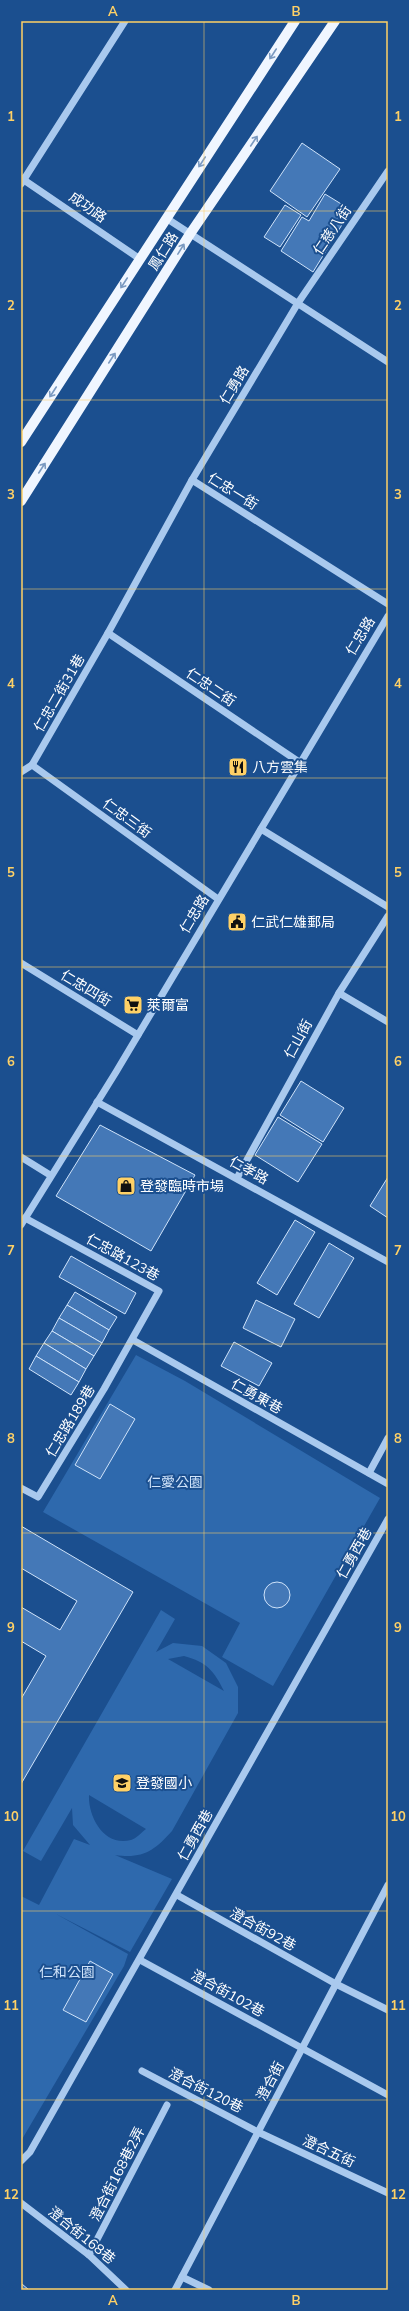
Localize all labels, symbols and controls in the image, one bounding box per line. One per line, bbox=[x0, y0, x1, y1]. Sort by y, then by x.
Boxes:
text: A bbox=[108, 3, 118, 19]
text: B bbox=[292, 3, 301, 19]
one-way arrow bbox=[269, 48, 278, 59]
text: 1 bbox=[7, 108, 15, 124]
text: 1 bbox=[394, 108, 402, 124]
one-way arrow bbox=[250, 136, 258, 147]
one-way arrow bbox=[198, 156, 206, 167]
street label: 成功路 bbox=[66, 188, 110, 226]
street label: 仁慈八街 bbox=[309, 202, 355, 258]
street label: 鳳仁路 bbox=[144, 228, 182, 274]
one-way arrow bbox=[177, 243, 186, 254]
one-way arrow bbox=[120, 277, 128, 288]
text: 2 bbox=[7, 297, 15, 313]
text: 2 bbox=[394, 297, 402, 313]
one-way arrow bbox=[108, 353, 116, 364]
street label: 仁勇路 bbox=[215, 362, 253, 408]
one-way arrow bbox=[49, 387, 58, 398]
one-way arrow bbox=[38, 463, 46, 474]
street label: 仁忠一街 bbox=[204, 469, 262, 513]
text: 3 bbox=[7, 486, 15, 502]
text: 3 bbox=[394, 486, 402, 502]
street label: 仁忠路 bbox=[341, 613, 379, 659]
street label: 仁忠二街31巷 bbox=[30, 651, 88, 735]
street label: 仁忠二街 bbox=[183, 664, 239, 710]
text: 4 bbox=[7, 675, 15, 691]
text: 4 bbox=[394, 675, 402, 691]
restaurant icon: 八方雲集 bbox=[227, 756, 249, 778]
place label: 八方雲集 bbox=[252, 758, 308, 776]
street label: 仁忠三街 bbox=[99, 794, 155, 842]
text: 5 bbox=[7, 864, 15, 880]
text: 5 bbox=[394, 864, 402, 880]
street label: 仁忠路 bbox=[175, 891, 213, 937]
public building icon: 仁武仁雄郵局 bbox=[226, 911, 248, 933]
place label: 仁武仁雄郵局 bbox=[251, 913, 335, 931]
street label: 仁忠四街 bbox=[57, 966, 115, 1010]
supermarket icon: 萊爾富 bbox=[122, 994, 144, 1016]
place label: 萊爾富 bbox=[147, 996, 189, 1014]
street label: 仁山街 bbox=[280, 1016, 316, 1062]
text: 6 bbox=[7, 1053, 15, 1069]
text: 6 bbox=[394, 1053, 402, 1069]
street label: 仁孝路 bbox=[226, 1152, 272, 1188]
shop icon: 登發臨時市場 bbox=[115, 1175, 137, 1197]
place label: 登發臨時市場 bbox=[140, 1177, 224, 1195]
street label: 仁忠路123巷 bbox=[83, 1229, 163, 1285]
text: 7 bbox=[7, 1242, 15, 1258]
text: 7 bbox=[394, 1242, 402, 1258]
street label: 仁勇東巷 bbox=[228, 1375, 286, 1417]
street label: 仁忠路189巷 bbox=[41, 1382, 99, 1460]
text: 8 bbox=[7, 1430, 15, 1446]
text: 8 bbox=[394, 1430, 402, 1446]
park label: 仁愛公園 bbox=[147, 1473, 203, 1491]
street label: 仁勇西巷 bbox=[333, 1524, 375, 1582]
text: 9 bbox=[7, 1619, 15, 1635]
text: 9 bbox=[394, 1619, 402, 1635]
school or university icon: 登發國小 bbox=[111, 1772, 133, 1794]
place label: 登發國小 bbox=[136, 1774, 192, 1792]
street label: 仁勇西巷 bbox=[174, 1806, 216, 1864]
text: 10 bbox=[3, 1808, 19, 1824]
text: 10 bbox=[390, 1808, 406, 1824]
street label: 澄合街92巷 bbox=[227, 1903, 299, 1955]
park label: 仁和公園 bbox=[39, 1963, 95, 1981]
street label: 澄合街102巷 bbox=[188, 1965, 268, 2021]
text: 11 bbox=[3, 1997, 19, 2013]
text: 11 bbox=[390, 1997, 406, 2013]
street label: 澄合街 bbox=[252, 2058, 288, 2104]
street label: 澄合街120巷 bbox=[166, 2064, 246, 2116]
street label: 澄合街168巷2弄 bbox=[85, 2124, 149, 2224]
street label: 澄合五街 bbox=[300, 2131, 358, 2171]
text: 12 bbox=[3, 2186, 19, 2202]
text: 12 bbox=[390, 2186, 406, 2202]
street label: 澄合街168巷 bbox=[45, 2202, 119, 2268]
text: A bbox=[108, 2292, 118, 2308]
text: B bbox=[292, 2292, 301, 2308]

